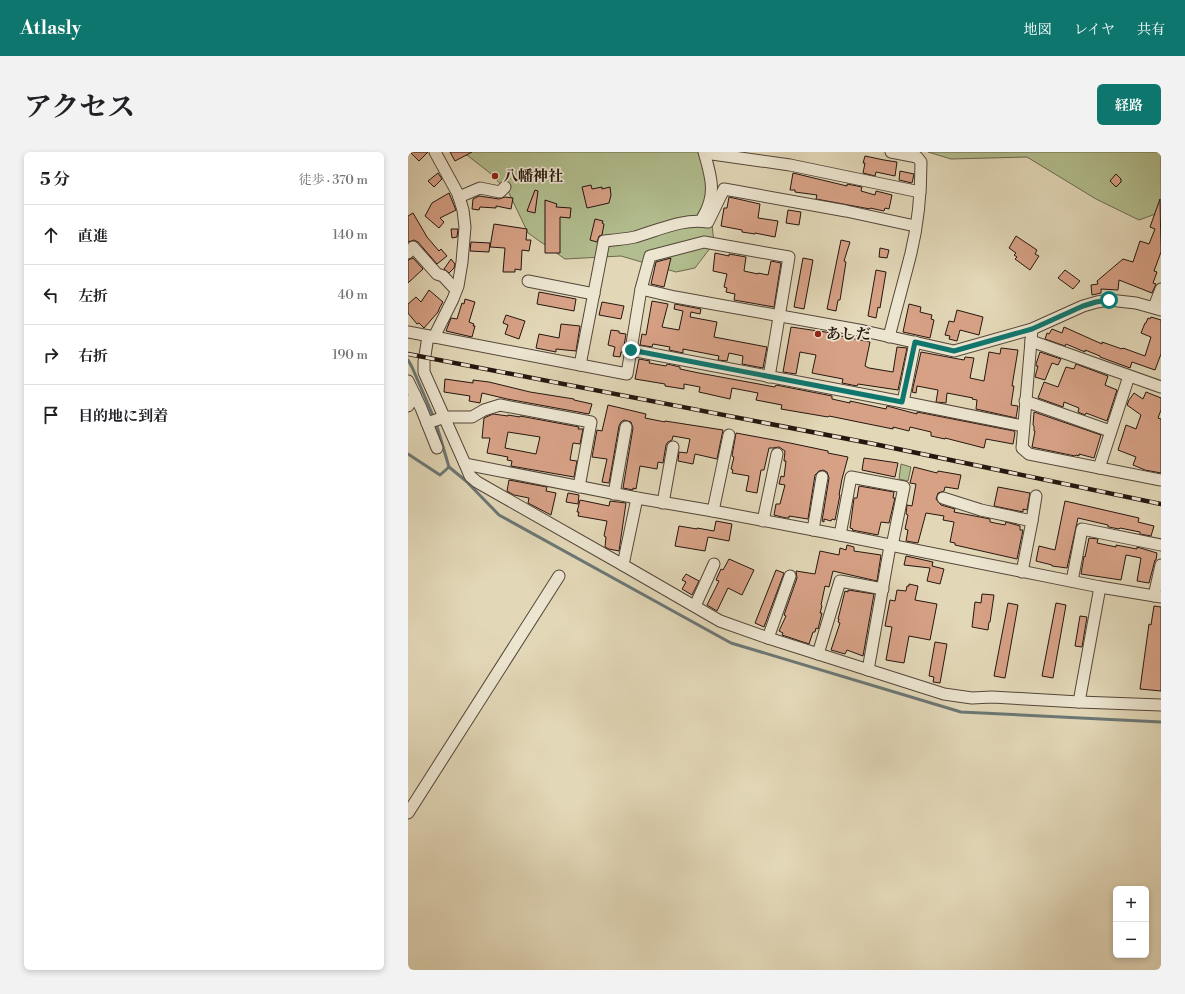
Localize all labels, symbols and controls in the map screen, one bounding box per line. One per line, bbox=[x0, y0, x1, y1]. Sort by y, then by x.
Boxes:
text: Atlasly bbox=[20, 16, 81, 40]
text: 地図 bbox=[1024, 21, 1052, 39]
text: レイヤ bbox=[1074, 21, 1115, 39]
text: 共有 bbox=[1137, 21, 1165, 39]
button: 経路 bbox=[1097, 84, 1161, 125]
text: アクセス bbox=[24, 90, 135, 125]
place label: 八幡神社 bbox=[503, 167, 563, 186]
text: 5 分 bbox=[40, 169, 70, 191]
marker: 八幡神社 bbox=[490, 171, 500, 181]
text: 徒歩 · 370 m bbox=[299, 172, 368, 188]
icon: ahead bbox=[40, 224, 62, 246]
text: 直進 bbox=[78, 227, 108, 246]
text: 140 m bbox=[332, 227, 368, 243]
icon: left bbox=[40, 284, 62, 306]
text: 左折 bbox=[78, 287, 108, 306]
text: 40 m bbox=[338, 287, 368, 303]
route start bbox=[1100, 291, 1118, 309]
place label: あしだ bbox=[826, 325, 871, 344]
marker: あしだ bbox=[813, 329, 823, 339]
route end bbox=[622, 341, 640, 359]
icon: right bbox=[40, 344, 62, 366]
text: 右折 bbox=[78, 347, 108, 366]
text: 190 m bbox=[332, 347, 368, 363]
icon: arrive bbox=[40, 404, 62, 426]
text: 目的地に到着 bbox=[78, 407, 168, 426]
map controls bbox=[1113, 886, 1149, 958]
button: + bbox=[1113, 886, 1149, 922]
button: − bbox=[1113, 922, 1149, 958]

